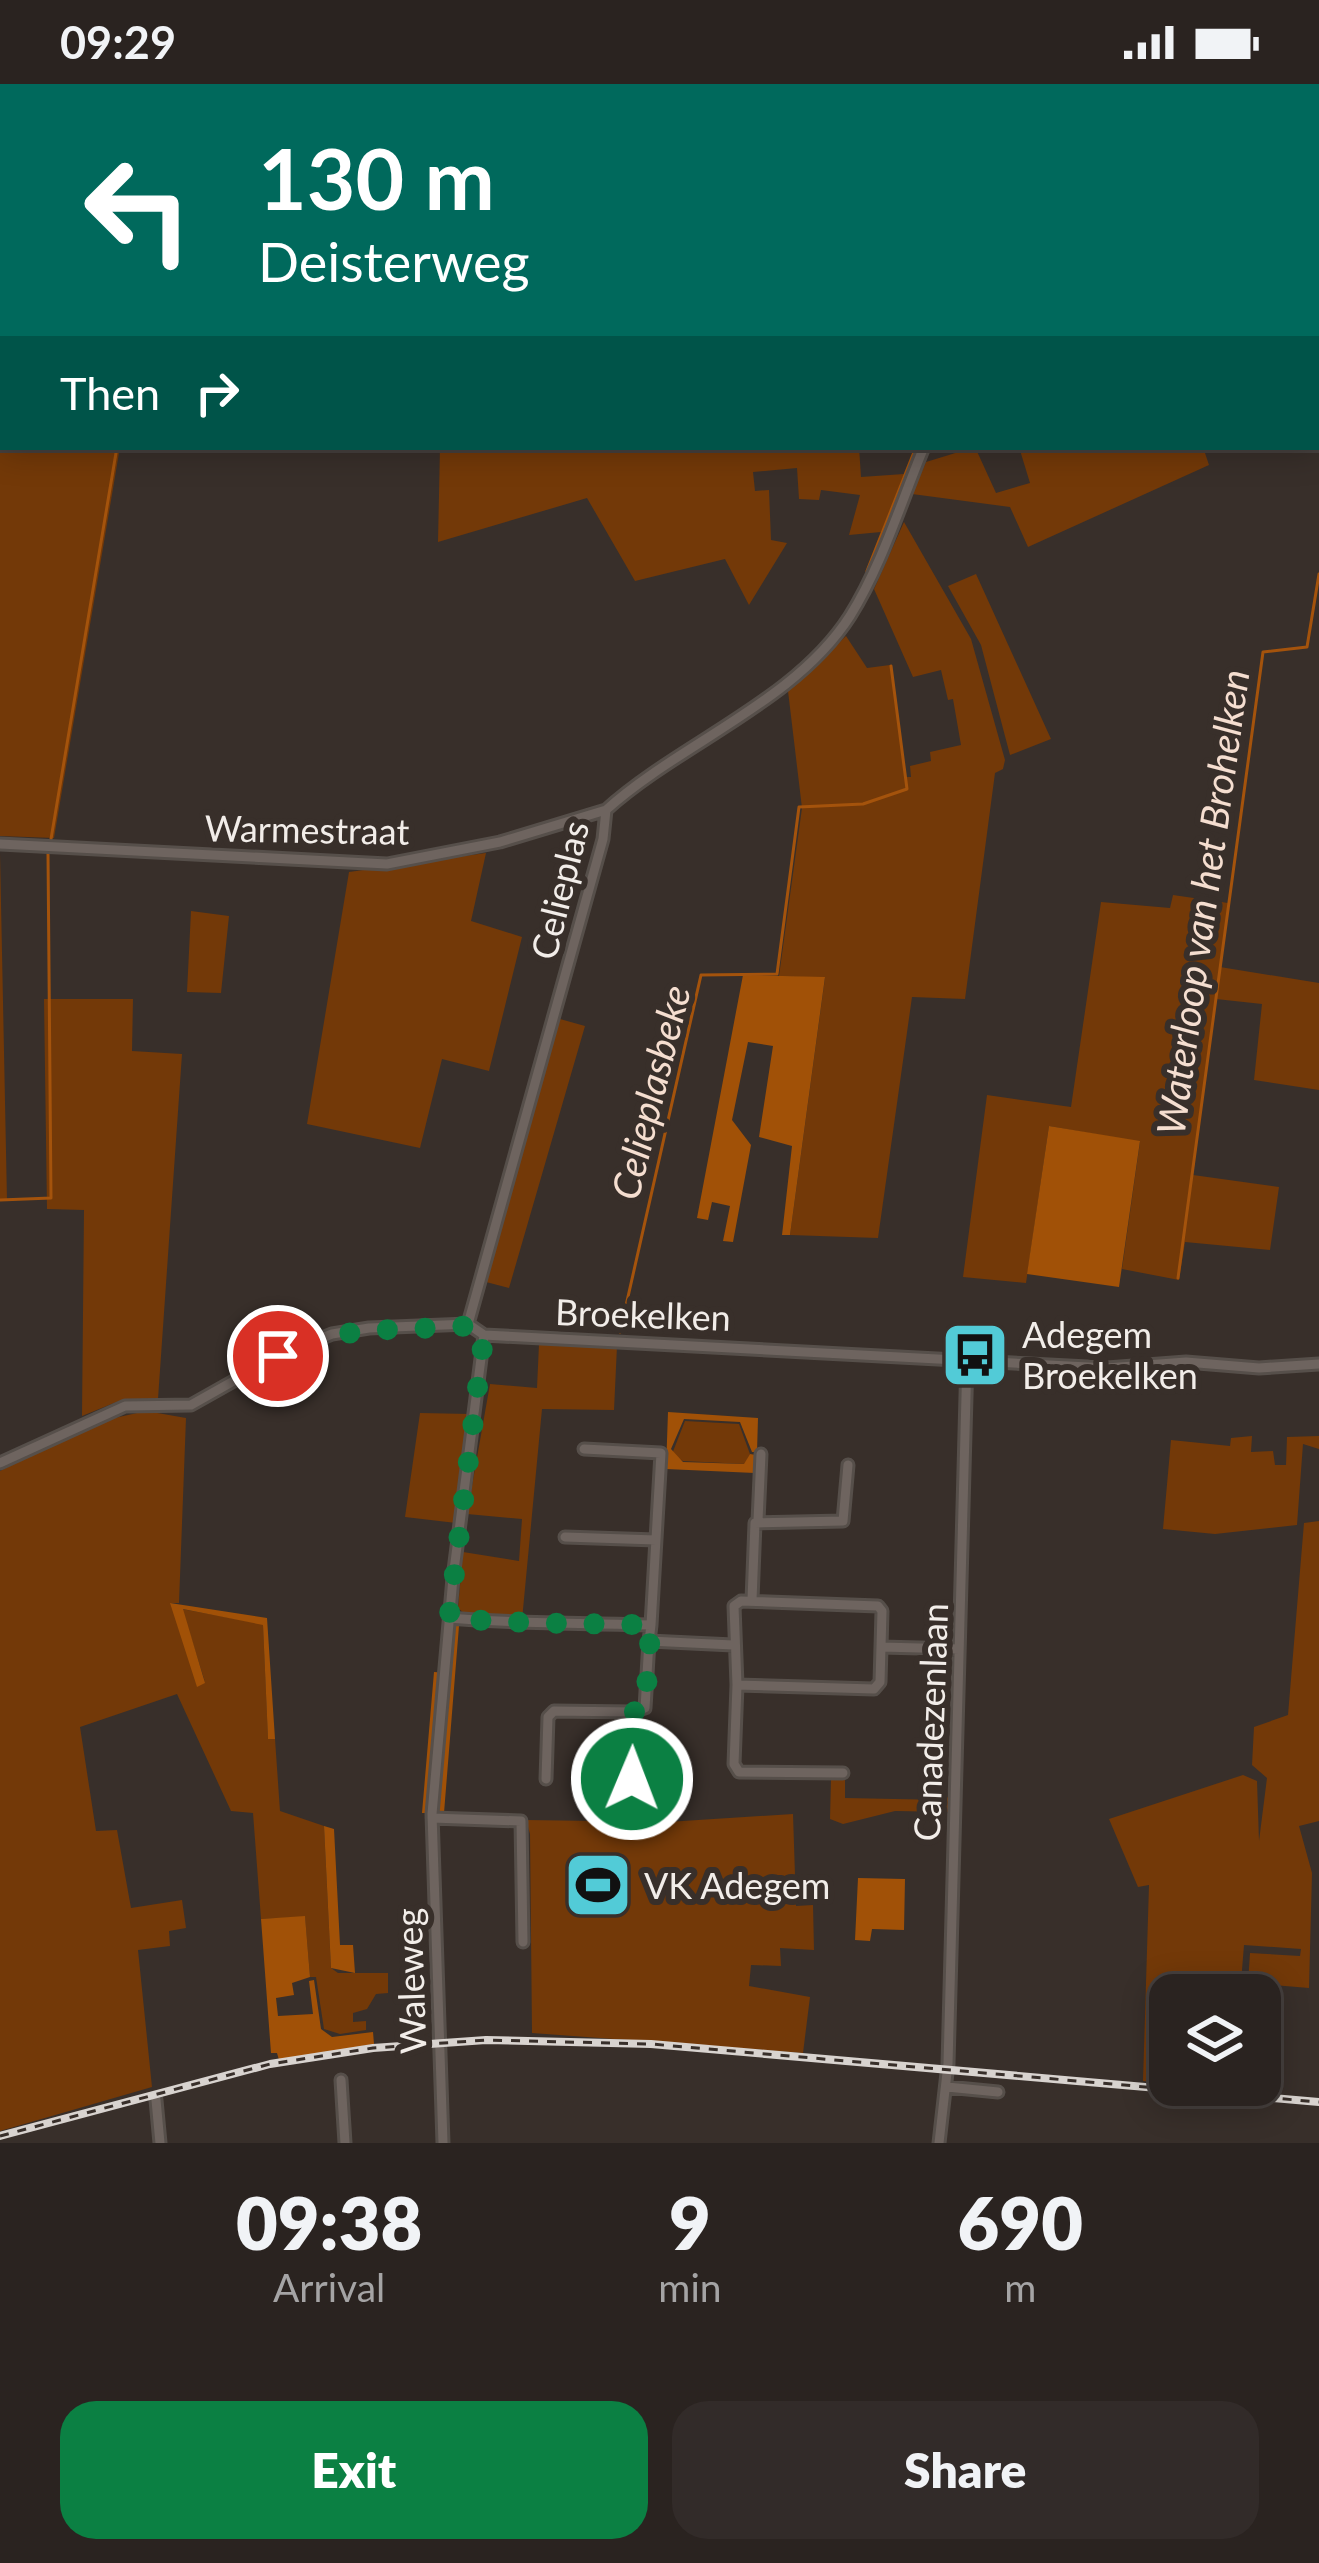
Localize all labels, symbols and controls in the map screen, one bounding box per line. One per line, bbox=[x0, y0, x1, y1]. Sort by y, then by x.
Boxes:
text: 09:29 bbox=[60, 15, 176, 69]
text: 130 m bbox=[258, 127, 495, 228]
icon: left bbox=[60, 132, 216, 288]
text: Deisterweg bbox=[258, 229, 530, 294]
icon: right bbox=[184, 360, 250, 426]
text: Then bbox=[60, 366, 160, 420]
water label: Waterloop van het Brohelken bbox=[1147, 666, 1257, 1138]
street label: Warmestraat bbox=[204, 805, 410, 853]
street label: Celieplas bbox=[521, 816, 597, 964]
water label: Celieplasbeke bbox=[601, 980, 699, 1204]
street label: Broekelken bbox=[554, 1289, 732, 1339]
pin bbox=[227, 1305, 329, 1407]
place label: Adegem Broekelken bbox=[1022, 1312, 1198, 1397]
bus stop icon: Adegem Broekelken bbox=[940, 1320, 1010, 1390]
icon: arrive bbox=[245, 1323, 311, 1389]
street label: Canadezenlaan bbox=[904, 1602, 956, 1842]
position arrow bbox=[569, 1716, 695, 1842]
sports icon: VK Adegem bbox=[563, 1850, 633, 1920]
place label: VK Adegem bbox=[644, 1863, 830, 1907]
street label: Waleweg bbox=[385, 1907, 435, 2055]
map controls bbox=[1149, 1974, 1281, 2106]
button: layers bbox=[1149, 1974, 1281, 2106]
text: 09:38 bbox=[236, 2179, 422, 2265]
text: 9 bbox=[669, 2179, 711, 2265]
text: 690 bbox=[958, 2179, 1083, 2265]
text: Arrival bbox=[273, 2264, 385, 2310]
text: min bbox=[658, 2264, 722, 2310]
text: m bbox=[1004, 2264, 1036, 2310]
button: Exit bbox=[60, 2401, 648, 2539]
button: Share bbox=[672, 2401, 1259, 2539]

